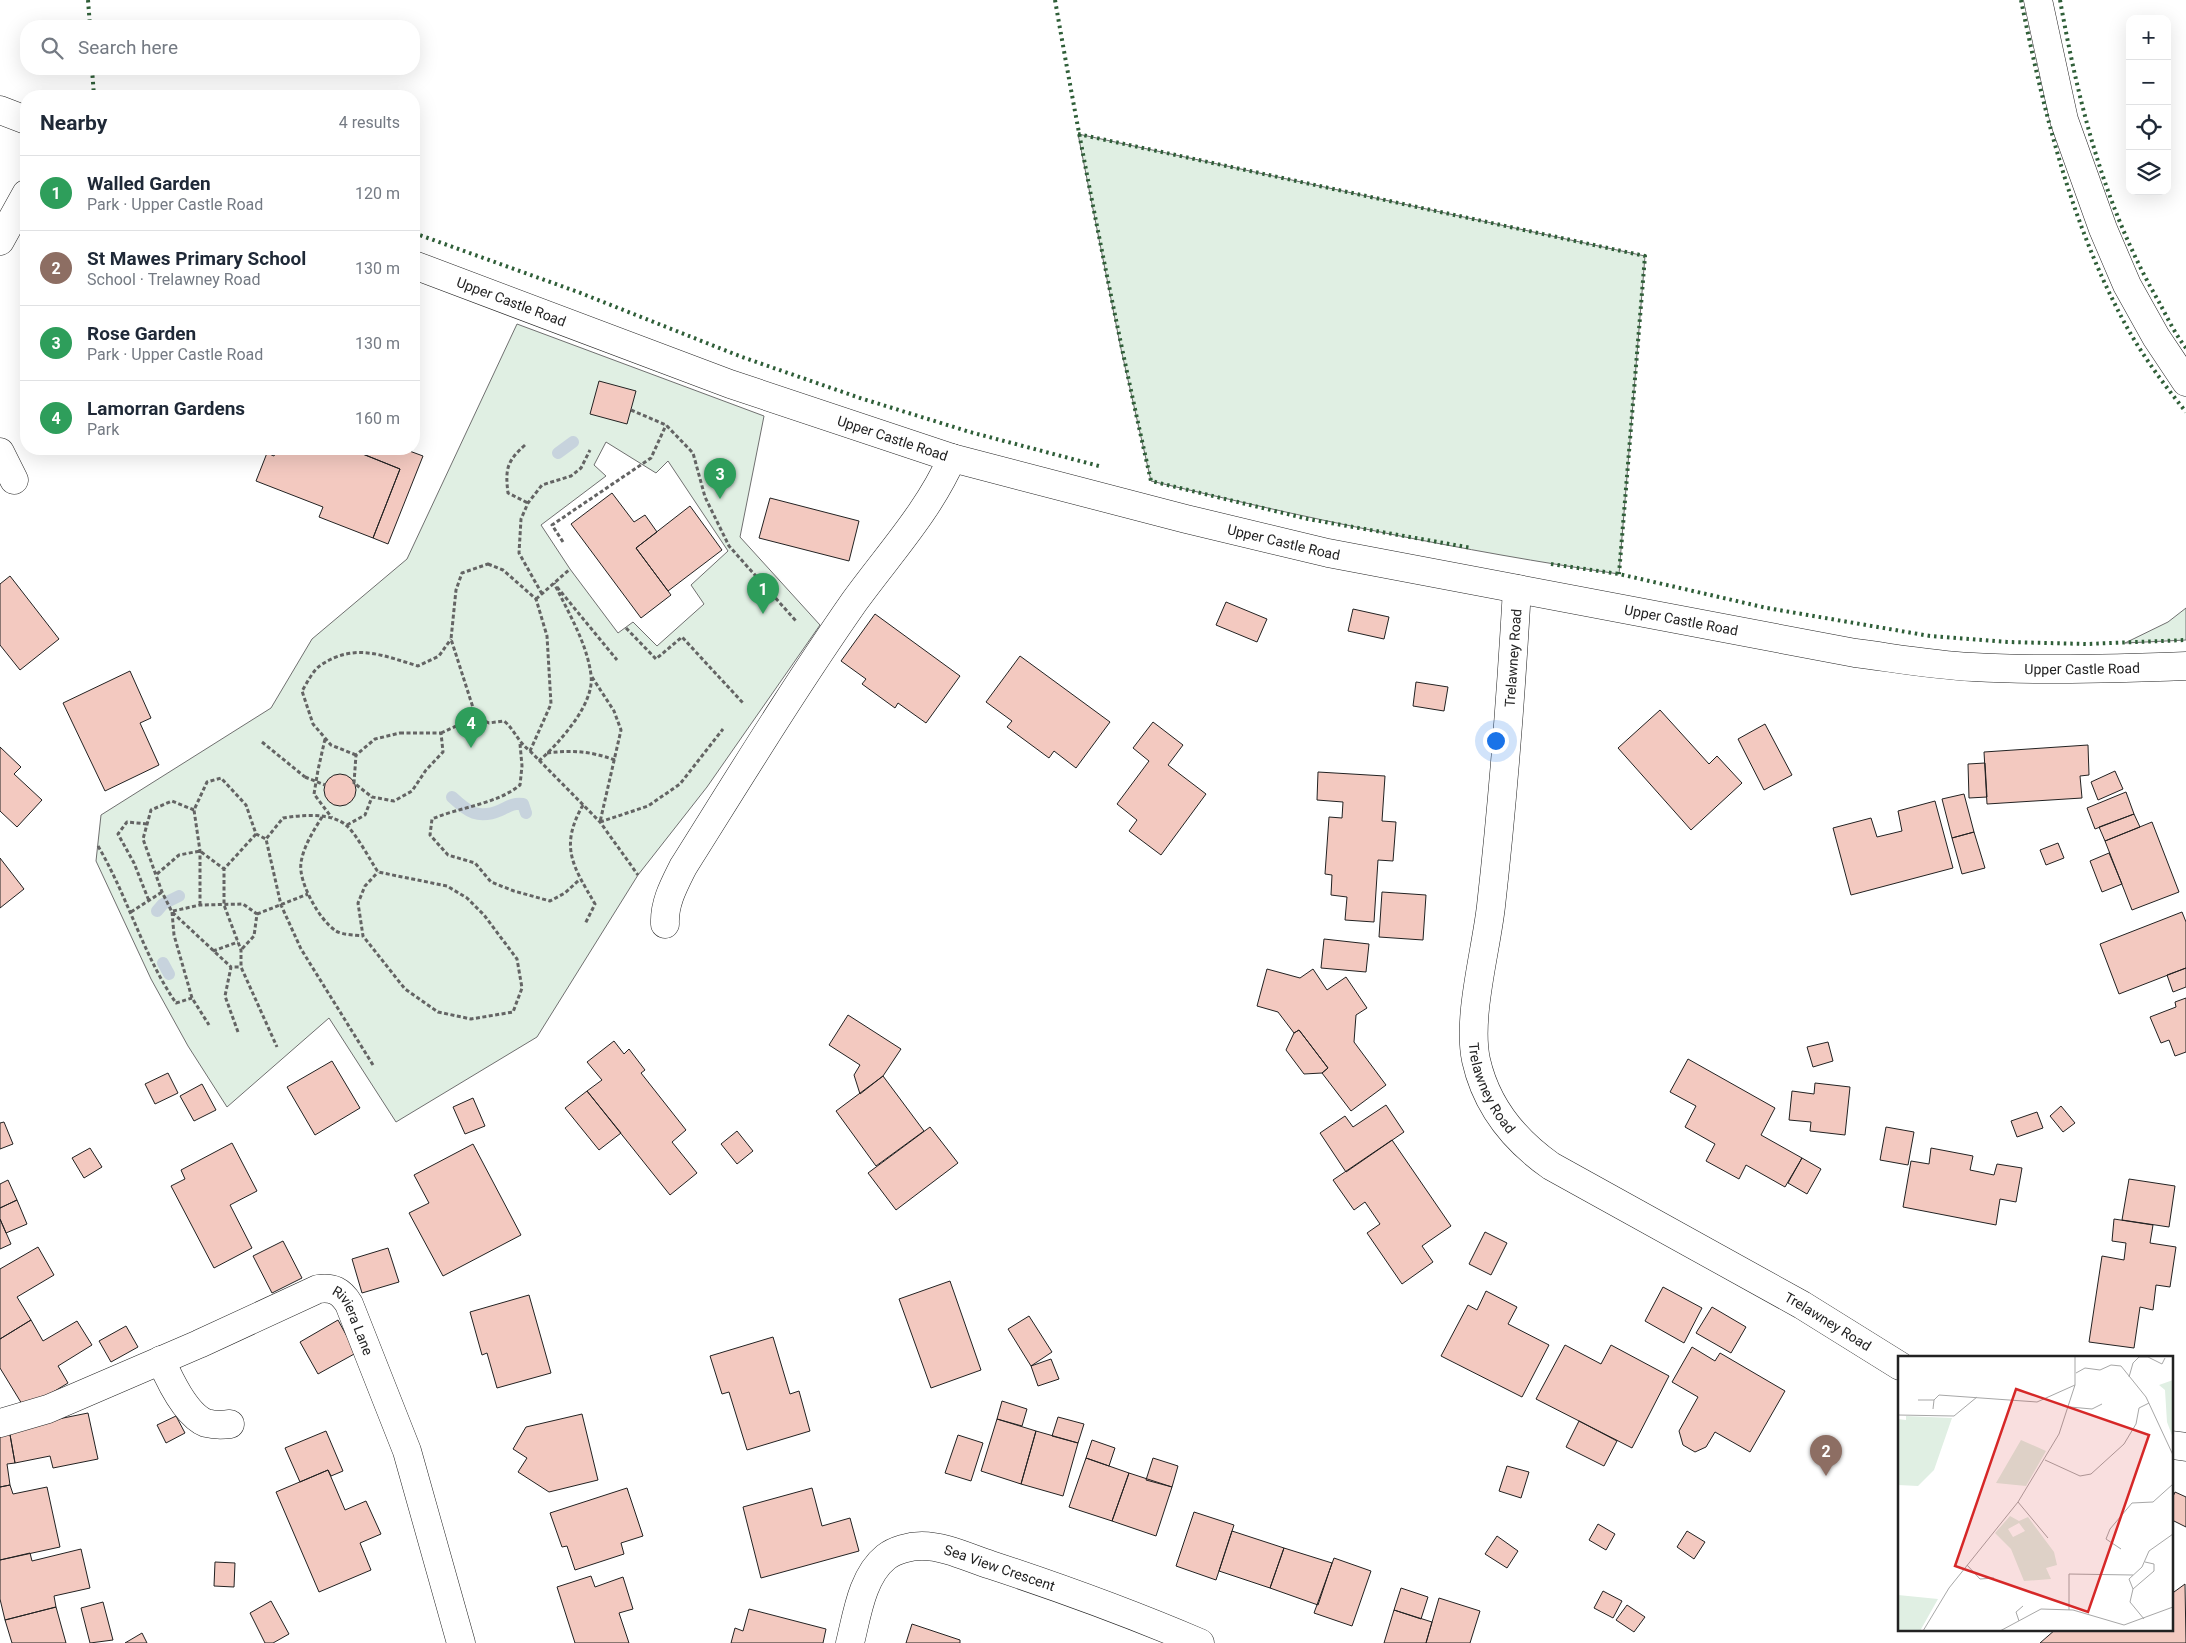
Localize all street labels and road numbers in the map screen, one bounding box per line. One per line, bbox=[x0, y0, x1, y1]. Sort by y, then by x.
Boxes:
street label: Upper Castle Road bbox=[454, 274, 568, 330]
street label: Upper Castle Road bbox=[835, 412, 950, 464]
street label: Upper Castle Road bbox=[1226, 521, 1342, 563]
street label: Upper Castle Road bbox=[1623, 601, 1739, 639]
street label: Trelawney Road bbox=[1502, 608, 1524, 708]
street label: Upper Castle Road bbox=[2024, 660, 2140, 677]
street label: Trelawney Road bbox=[1466, 1042, 1518, 1136]
street label: Riviera Lane bbox=[330, 1283, 376, 1357]
street label: Trelawney Road bbox=[1782, 1289, 1874, 1354]
street label: Sea View Crescent bbox=[942, 1541, 1057, 1594]

